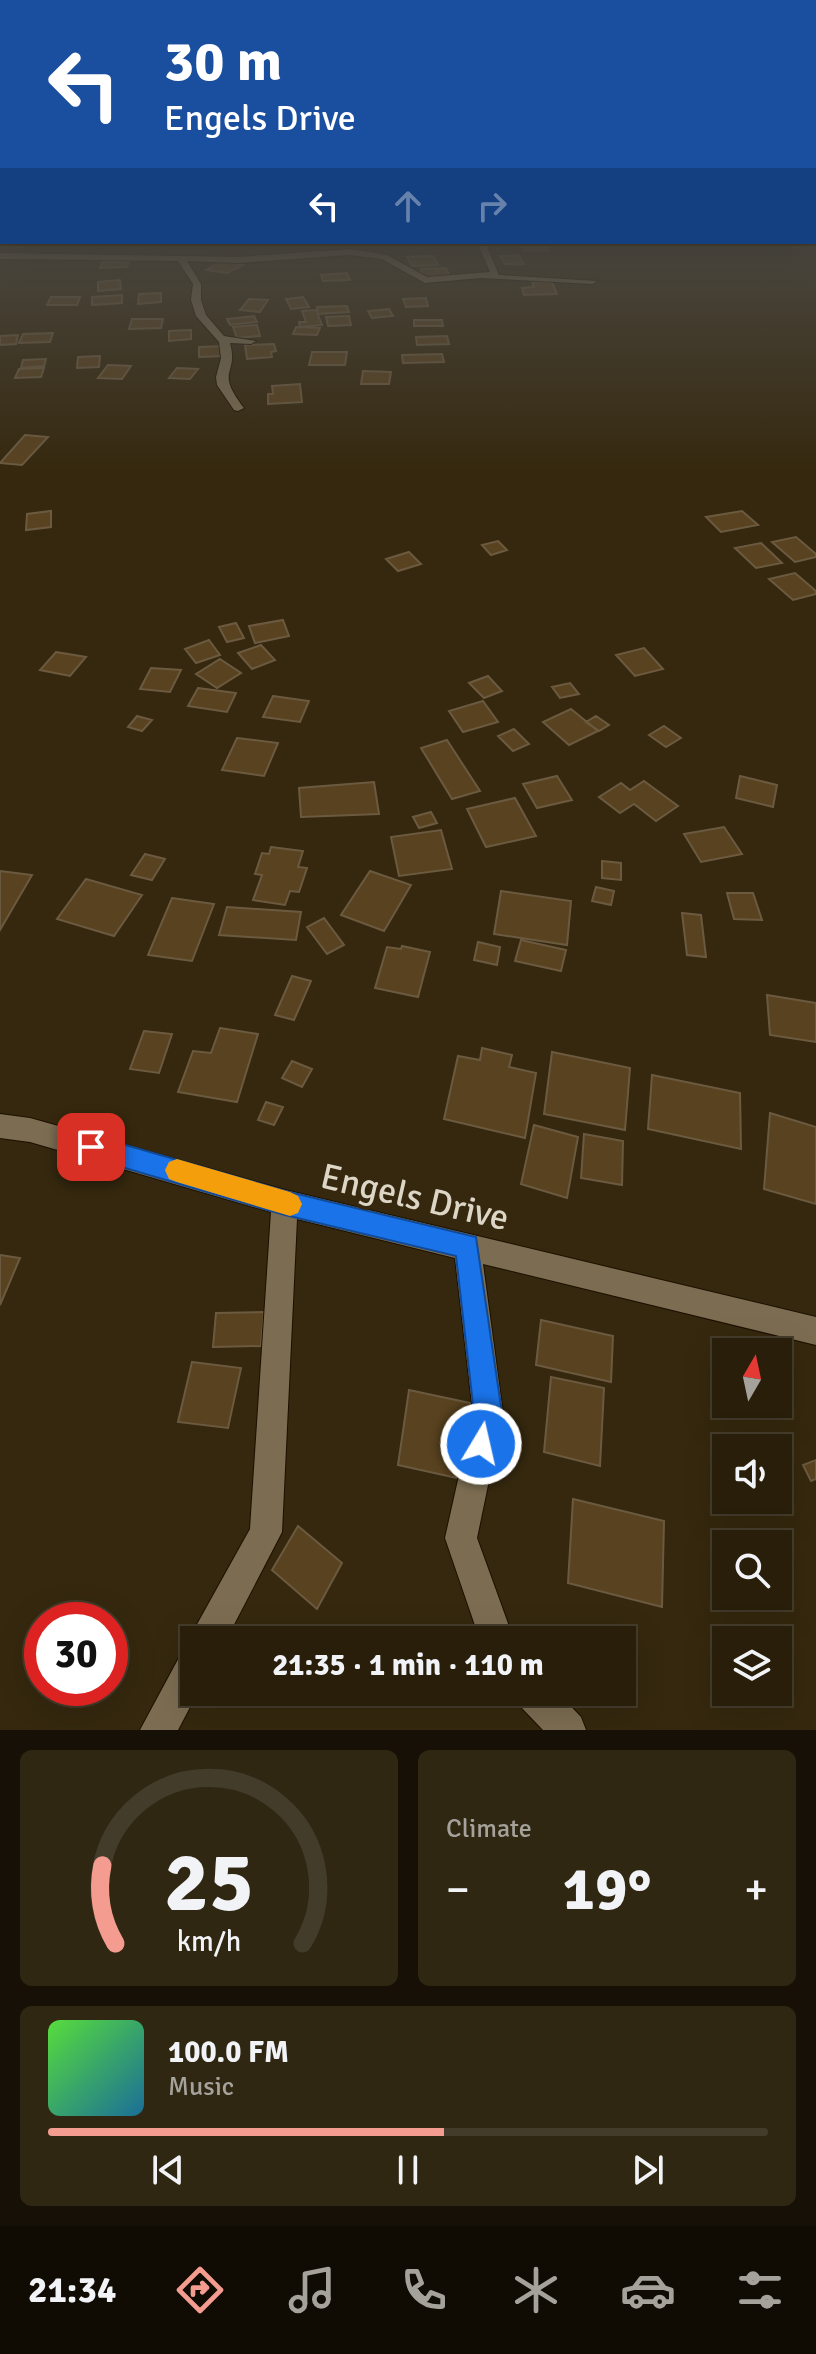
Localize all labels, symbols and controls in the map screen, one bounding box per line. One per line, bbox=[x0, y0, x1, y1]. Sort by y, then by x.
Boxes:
text: 30 m bbox=[164, 27, 282, 96]
icon: left bbox=[32, 32, 136, 136]
text: Engels Drive bbox=[164, 96, 356, 141]
icon: left bbox=[302, 184, 346, 228]
icon: ahead bbox=[386, 184, 430, 228]
icon: right bbox=[470, 184, 514, 228]
pin bbox=[57, 1113, 125, 1181]
icon: arrive bbox=[69, 1125, 113, 1169]
street label: Engels Drive bbox=[316, 1154, 513, 1241]
north arrow bbox=[712, 1338, 792, 1418]
map controls bbox=[712, 1338, 792, 1706]
position arrow bbox=[439, 1402, 523, 1486]
button: sound bbox=[712, 1434, 792, 1514]
button: search bbox=[712, 1530, 792, 1610]
speed limit sign: 30 bbox=[24, 1602, 128, 1706]
button: layers bbox=[712, 1626, 792, 1706]
text: 21:35 · 1 min · 110 m bbox=[272, 1647, 544, 1684]
text: Climate bbox=[446, 1813, 532, 1845]
text: 25 bbox=[164, 1832, 254, 1934]
text: 19° bbox=[563, 1853, 651, 1927]
text: − bbox=[446, 1863, 470, 1917]
text: + bbox=[744, 1863, 768, 1917]
text: km/h bbox=[177, 1924, 241, 1959]
text: 100.0 FM bbox=[168, 2034, 289, 2071]
text: Music bbox=[168, 2071, 234, 2103]
icon: previous bbox=[146, 2148, 190, 2192]
icon: pause bbox=[386, 2148, 430, 2192]
icon: next bbox=[626, 2148, 670, 2192]
icon: directions bbox=[172, 2262, 228, 2318]
icon: music bbox=[284, 2262, 340, 2318]
icon: phone bbox=[396, 2262, 452, 2318]
icon: climate bbox=[508, 2262, 564, 2318]
icon: car bbox=[620, 2262, 676, 2318]
icon: filters bbox=[732, 2262, 788, 2318]
text: 21:34 bbox=[28, 2268, 116, 2313]

